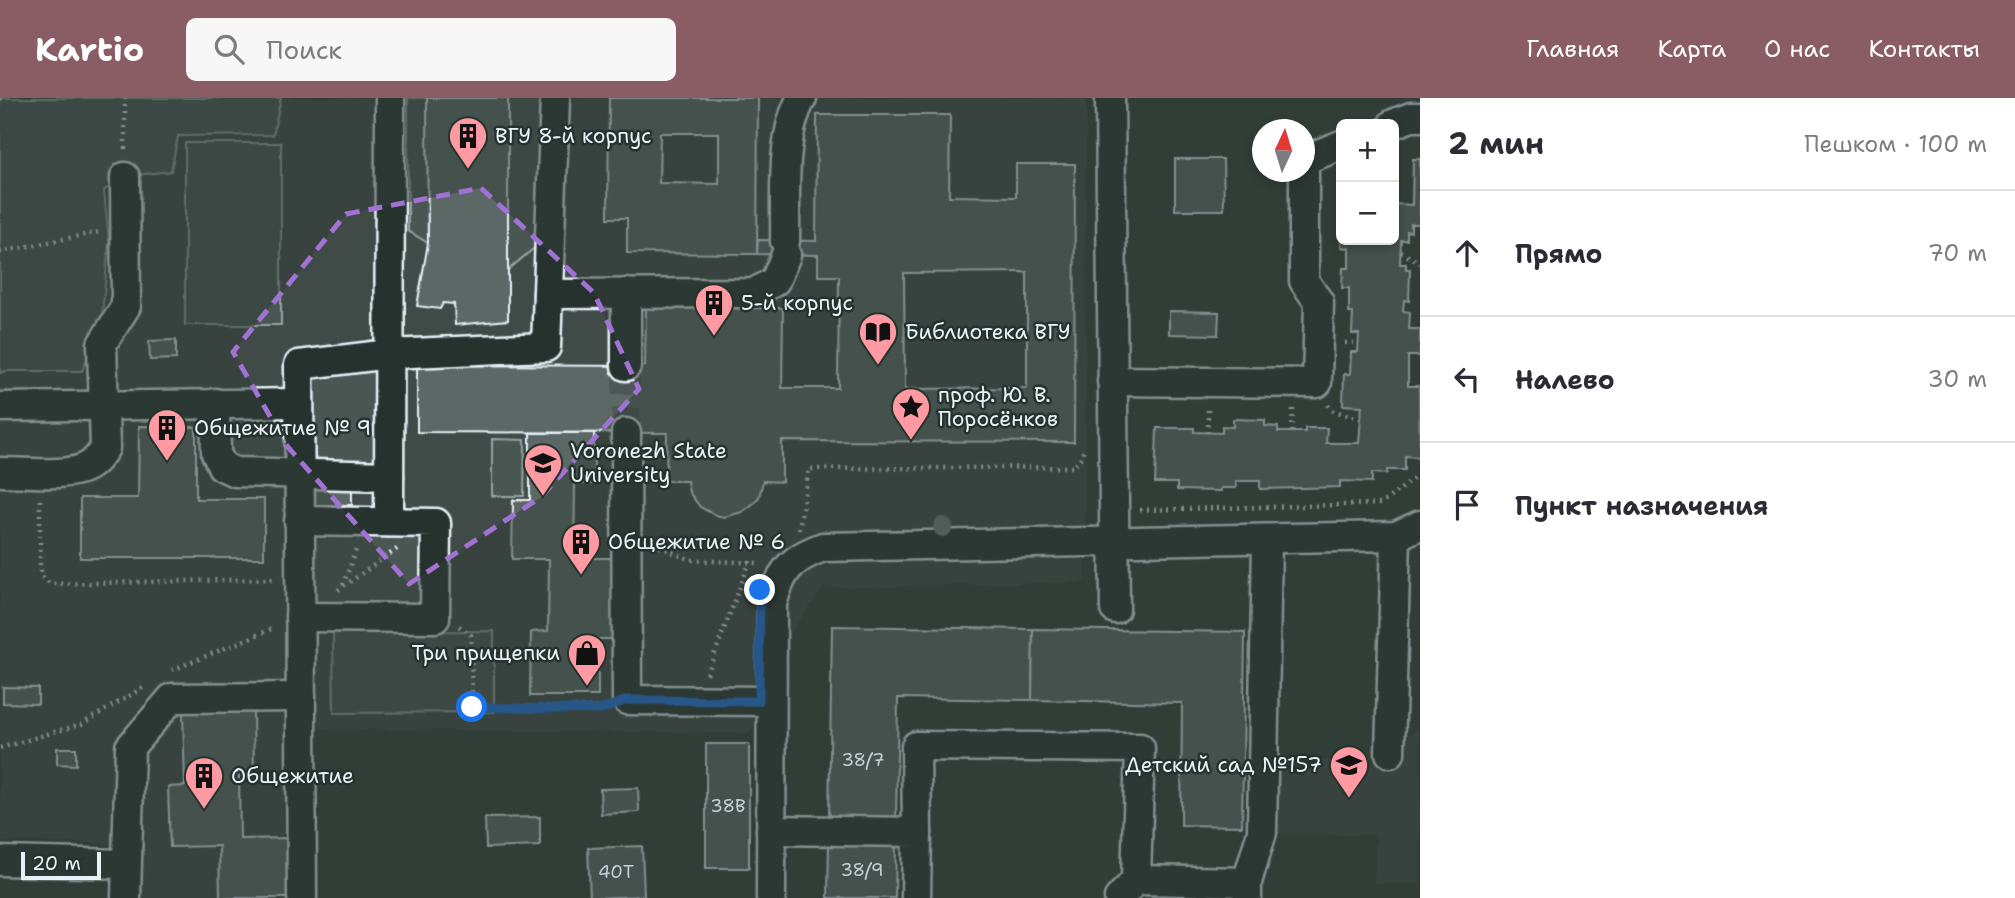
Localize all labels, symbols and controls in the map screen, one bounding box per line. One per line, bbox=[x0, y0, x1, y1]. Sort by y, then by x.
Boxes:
search box bbox=[186, 18, 676, 81]
text: Kartio bbox=[35, 27, 144, 72]
icon: search bbox=[210, 30, 248, 68]
text: Поиск bbox=[266, 32, 342, 67]
text: Главная bbox=[1526, 33, 1619, 65]
text: Карта bbox=[1657, 33, 1726, 65]
text: О нас bbox=[1764, 33, 1830, 65]
text: Контакты bbox=[1868, 33, 1980, 65]
building icon: ВГУ 8-й корпус bbox=[447, 115, 489, 170]
north arrow bbox=[1252, 119, 1315, 182]
map controls bbox=[1336, 119, 1399, 245]
button: + bbox=[1336, 119, 1399, 182]
place label: ВГУ 8-й корпус bbox=[495, 122, 652, 150]
text: 2 мин bbox=[1448, 123, 1544, 164]
text: Пешком · 100 m bbox=[1804, 129, 1987, 159]
button: − bbox=[1336, 182, 1399, 245]
icon: ahead bbox=[1448, 234, 1486, 272]
text: Прямо bbox=[1515, 236, 1603, 271]
text: 70 m bbox=[1928, 238, 1987, 268]
building icon: 5-й корпус bbox=[693, 282, 735, 337]
place label: 5-й корпус bbox=[741, 289, 853, 317]
library icon: Библиотека ВГУ bbox=[857, 311, 899, 366]
place label: Библиотека ВГУ bbox=[905, 318, 1071, 346]
icon: left bbox=[1448, 360, 1486, 398]
text: Налево bbox=[1515, 362, 1615, 397]
text: 30 m bbox=[1928, 364, 1987, 394]
place label: проф. Ю. В. Поросёнков bbox=[938, 381, 1058, 433]
place icon: проф. Ю. В. Поросёнков bbox=[890, 386, 932, 441]
building icon: Общежитие № 9 bbox=[146, 407, 188, 462]
place label: Общежитие № 9 bbox=[194, 414, 371, 442]
place label: Voronezh State University bbox=[570, 437, 727, 489]
school or university icon: Voronezh State University bbox=[522, 442, 564, 497]
icon: arrive bbox=[1448, 486, 1486, 524]
text: Пункт назначения bbox=[1515, 488, 1768, 523]
building icon: Общежитие № 6 bbox=[560, 521, 602, 576]
place label: Общежитие № 6 bbox=[608, 528, 785, 556]
route end bbox=[744, 574, 775, 605]
shop icon: Три прищепки bbox=[566, 632, 608, 687]
place label: Три прищепки bbox=[412, 639, 560, 667]
route start bbox=[456, 691, 487, 722]
school or university icon: Детский сад №157 bbox=[1328, 744, 1370, 799]
house number: 38/7 bbox=[841, 748, 885, 772]
place label: Детский сад №157 bbox=[1125, 751, 1322, 779]
building icon: Общежитие bbox=[183, 755, 225, 810]
place label: Общежитие bbox=[231, 762, 354, 790]
house number: 38В bbox=[710, 794, 746, 818]
scale bar bbox=[21, 849, 102, 881]
text: 20 m bbox=[32, 851, 81, 876]
house number: 38/9 bbox=[840, 858, 884, 882]
house number: 40Т bbox=[598, 860, 634, 884]

